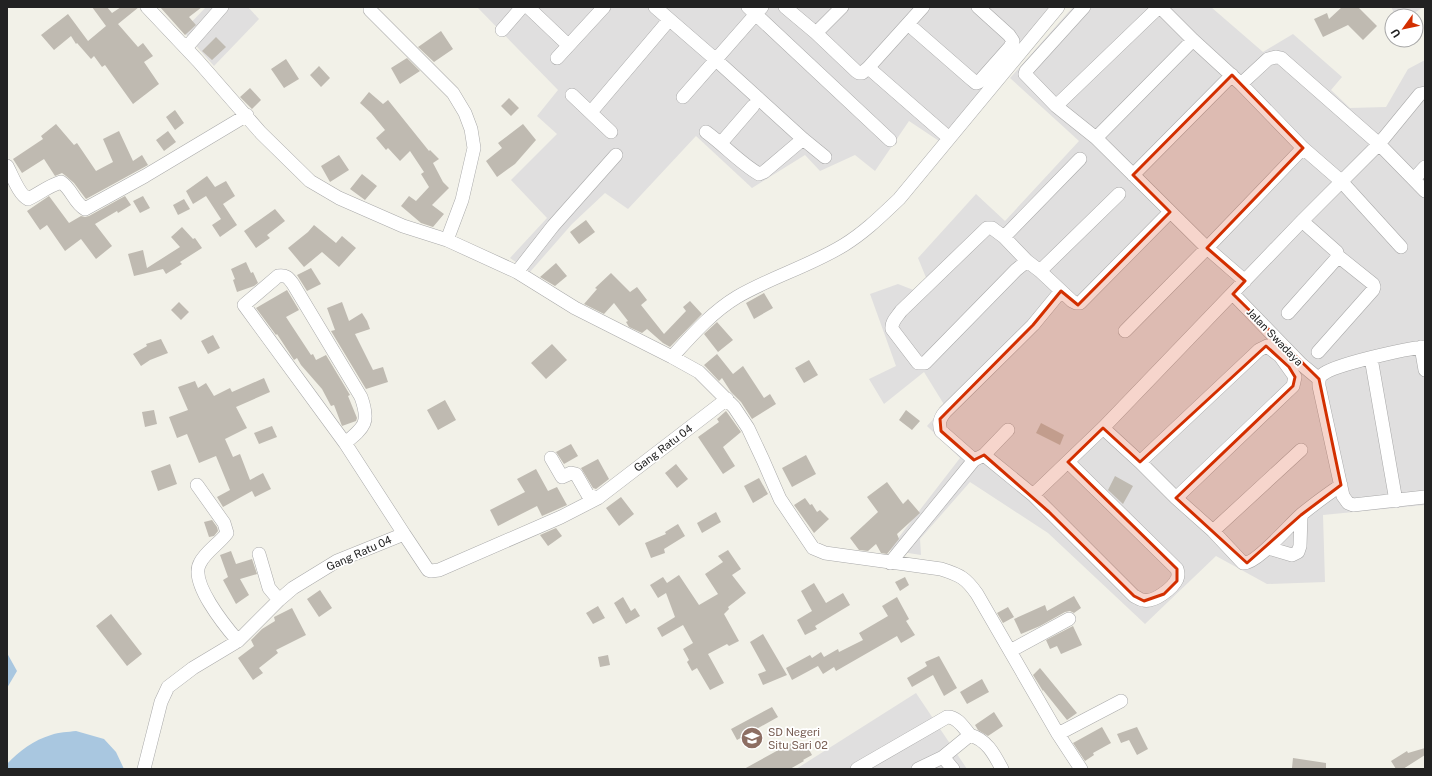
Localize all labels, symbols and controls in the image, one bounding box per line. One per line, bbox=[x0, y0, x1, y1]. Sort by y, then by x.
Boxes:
north arrow bbox=[1384, 8, 1424, 48]
text: U bbox=[1388, 27, 1403, 40]
street label: Jalan Swadaya bbox=[1245, 306, 1305, 368]
street label: Gang Ratu 04 bbox=[631, 422, 695, 474]
street label: Gang Ratu 04 bbox=[325, 533, 394, 573]
school or university icon: SD Negeri Situ Sari 02 bbox=[739, 725, 765, 751]
place label: SD Negeri Situ Sari 02 bbox=[768, 726, 828, 751]

